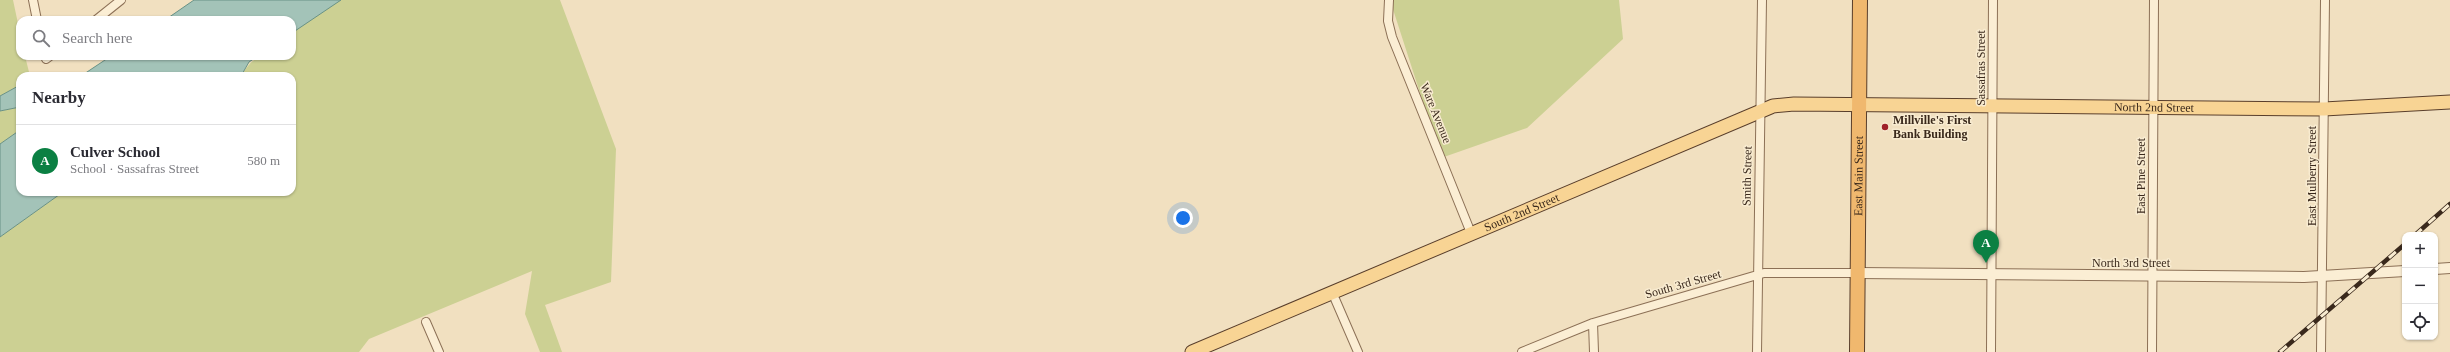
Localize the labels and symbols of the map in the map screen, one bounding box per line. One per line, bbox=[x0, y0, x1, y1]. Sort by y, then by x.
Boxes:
street label: Sassafras Street bbox=[1974, 30, 1988, 106]
street label: Ware Avenue bbox=[1418, 81, 1454, 145]
street label: North 2nd Street bbox=[2114, 100, 2195, 115]
place label: Millville's First Bank Building bbox=[1893, 113, 1971, 141]
marker: Millville's First Bank Building bbox=[1880, 122, 1890, 132]
street label: East Mulberry Street bbox=[2305, 125, 2319, 226]
street label: East Main Street bbox=[1851, 135, 1866, 216]
street label: East Pine Street bbox=[2134, 137, 2148, 214]
street label: Smith Street bbox=[1739, 145, 1755, 206]
street label: South 2nd Street bbox=[1482, 190, 1562, 234]
your location bbox=[1173, 208, 1193, 228]
pin: A bbox=[1973, 230, 1999, 263]
street label: North 3rd Street bbox=[2092, 256, 2171, 270]
street label: South 3rd Street bbox=[1644, 266, 1723, 301]

